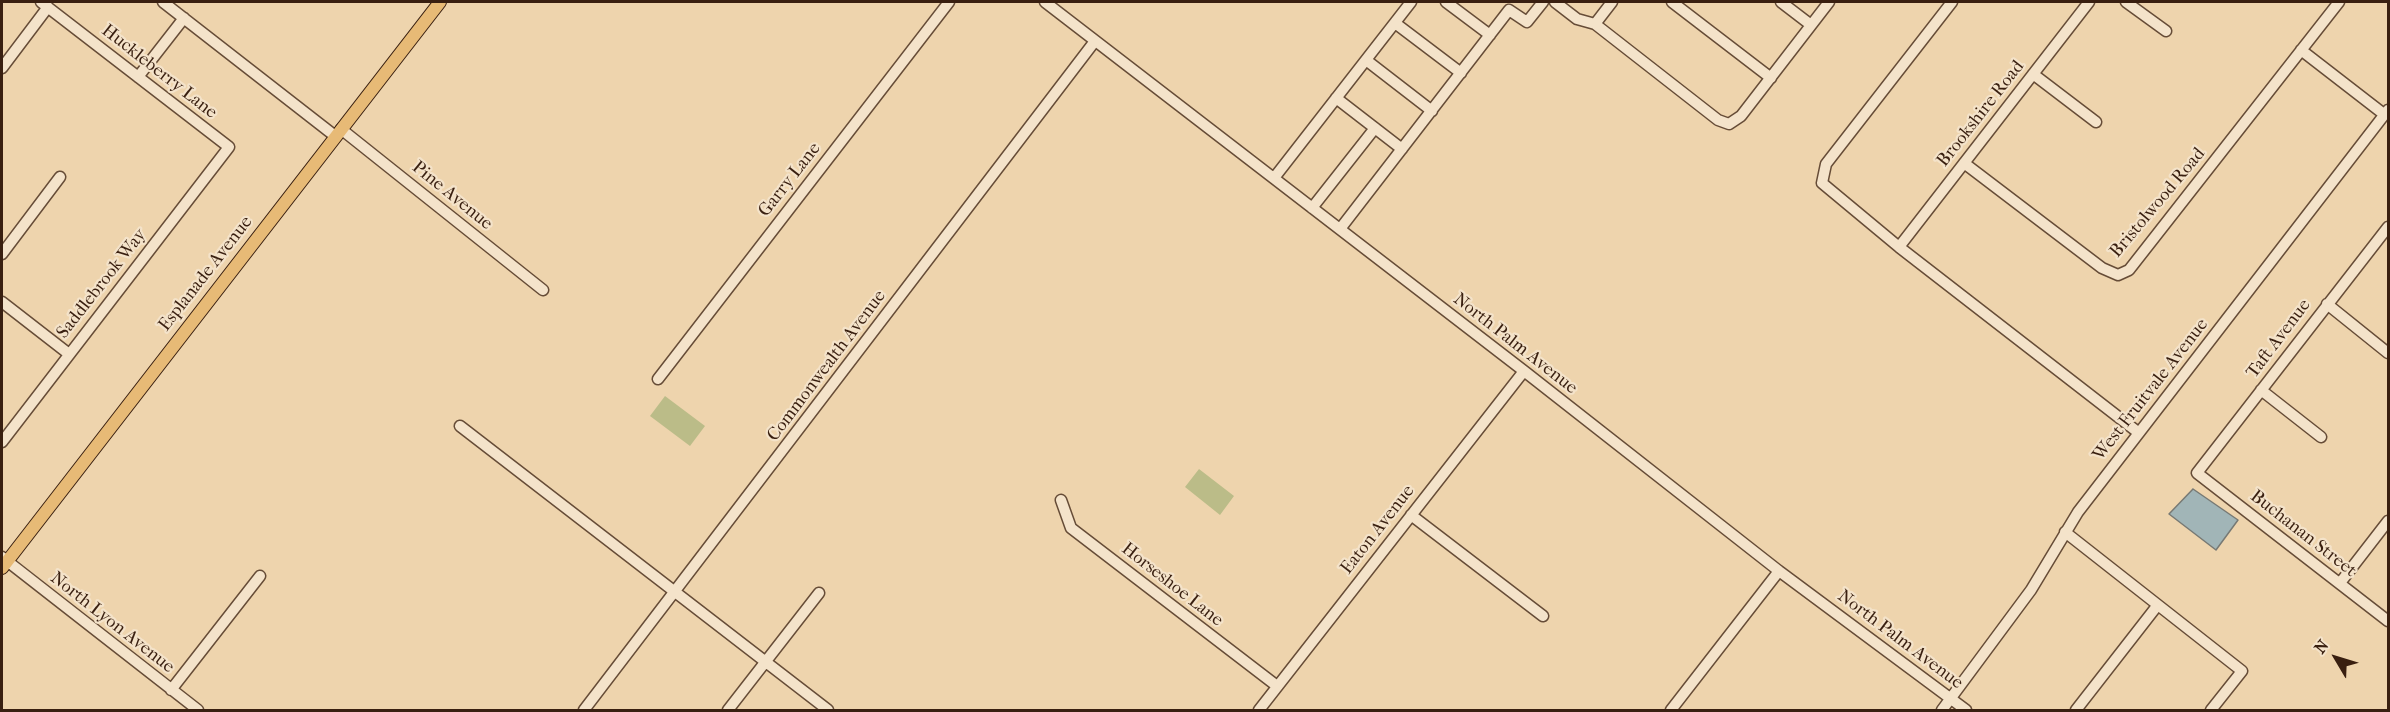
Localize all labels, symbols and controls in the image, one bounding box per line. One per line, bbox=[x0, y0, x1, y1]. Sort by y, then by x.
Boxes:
street label: Huckleberry Lane bbox=[97, 20, 221, 124]
street label: Brookshire Road bbox=[1933, 57, 2029, 171]
street label: Garry Lane bbox=[754, 139, 826, 221]
street label: Bristolwood Road bbox=[2106, 144, 2210, 262]
street label: Pine Avenue bbox=[407, 157, 497, 235]
street label: Esplanade Avenue bbox=[154, 212, 258, 336]
street label: Saddlebrook Way bbox=[53, 225, 151, 343]
street label: Commonwealth Avenue bbox=[763, 286, 891, 446]
street label: North Palm Avenue bbox=[1449, 289, 1581, 399]
street label: Taft Avenue bbox=[2242, 295, 2316, 383]
street label: West Fruitvale Avenue bbox=[2089, 315, 2213, 465]
street label: Eaton Avenue bbox=[1337, 481, 1419, 579]
street label: Buchanan Street bbox=[2246, 486, 2360, 582]
street label: Horseshoe Lane bbox=[1117, 539, 1227, 631]
street label: North Lyon Avenue bbox=[46, 568, 178, 678]
street label: North Palm Avenue bbox=[1833, 586, 1967, 694]
north arrow bbox=[2306, 628, 2366, 688]
text: N bbox=[2310, 636, 2333, 657]

